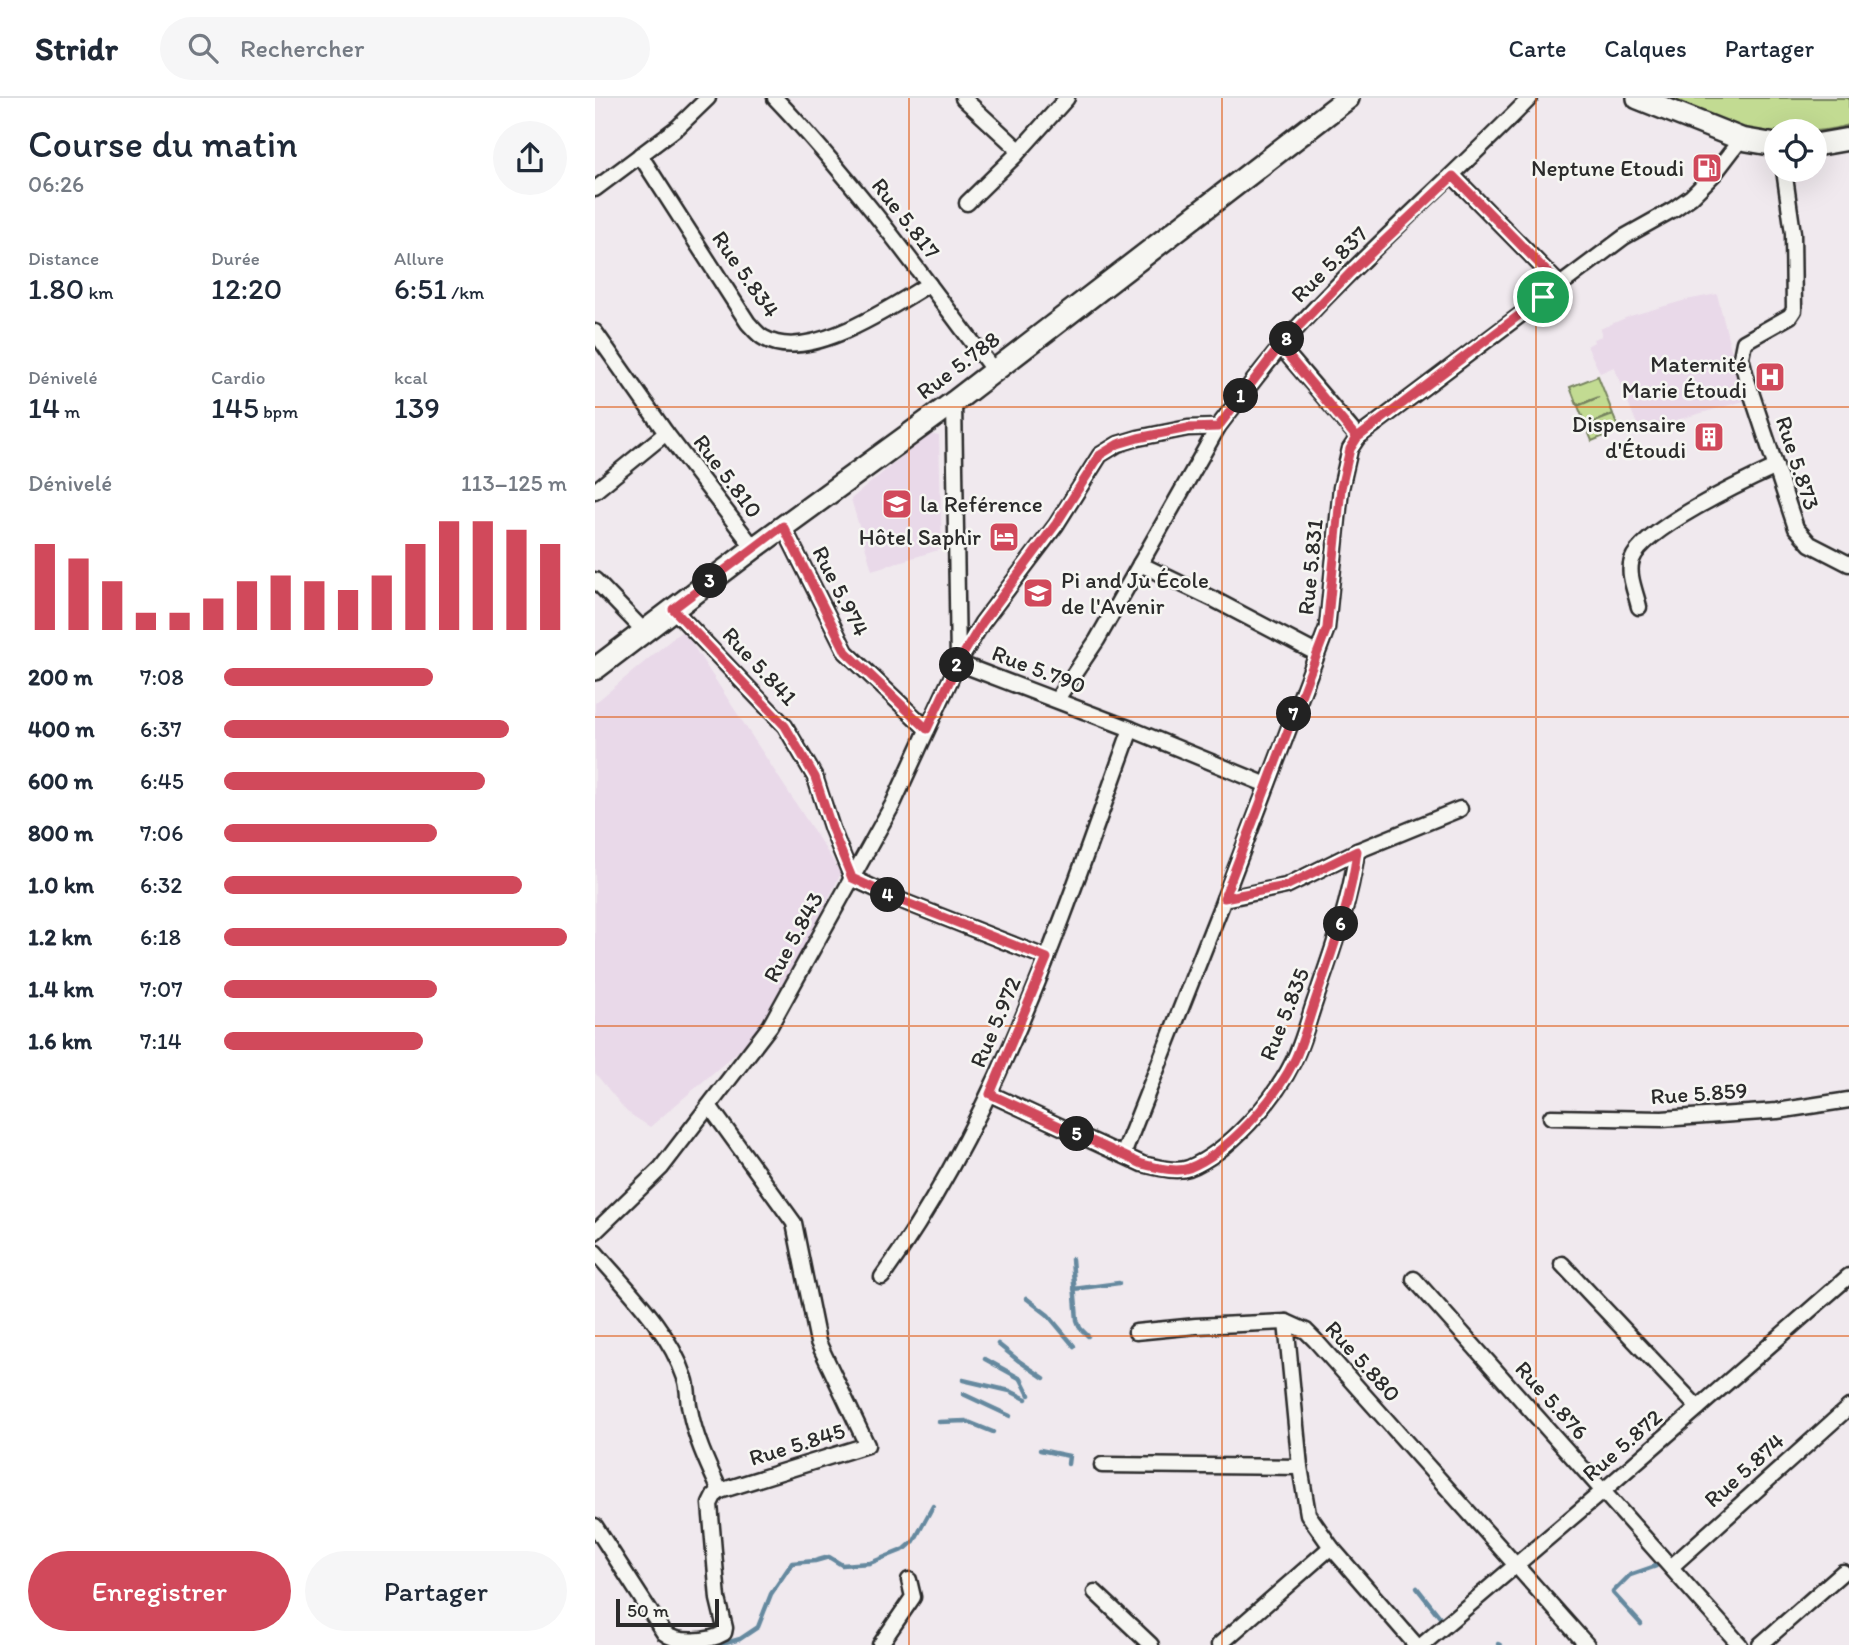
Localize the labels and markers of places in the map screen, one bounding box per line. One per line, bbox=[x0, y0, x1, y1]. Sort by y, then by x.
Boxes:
fuel station icon: Neptune Etoudi bbox=[1690, 151, 1724, 185]
place label: Neptune Etoudi bbox=[1531, 154, 1684, 182]
pin bbox=[1513, 267, 1573, 327]
pin: 8 bbox=[1269, 322, 1305, 356]
place label: Maternité Marie Étoudi bbox=[1622, 350, 1747, 404]
hospital icon: Maternité Marie Étoudi bbox=[1753, 360, 1787, 394]
pin: 1 bbox=[1223, 378, 1259, 414]
place label: Dispensaire d'Étoudi bbox=[1572, 410, 1686, 464]
building icon: Dispensaire d'Étoudi bbox=[1692, 420, 1726, 454]
school or university icon: la Reférence bbox=[880, 487, 914, 521]
place label: la Reférence bbox=[920, 490, 1043, 518]
hotel icon: Hôtel Saphir bbox=[987, 520, 1021, 554]
place label: Hôtel Saphir bbox=[859, 523, 981, 551]
pin: 3 bbox=[692, 564, 727, 598]
place label: Pi and Ju École de l'Avenir bbox=[1061, 566, 1209, 620]
school or university icon: Pi and Ju École de l'Avenir bbox=[1021, 576, 1055, 610]
pin: 2 bbox=[939, 648, 975, 682]
pin: 7 bbox=[1277, 696, 1311, 732]
pin: 4 bbox=[871, 878, 905, 912]
pin: 6 bbox=[1323, 906, 1359, 942]
pin: 5 bbox=[1059, 1116, 1095, 1152]

